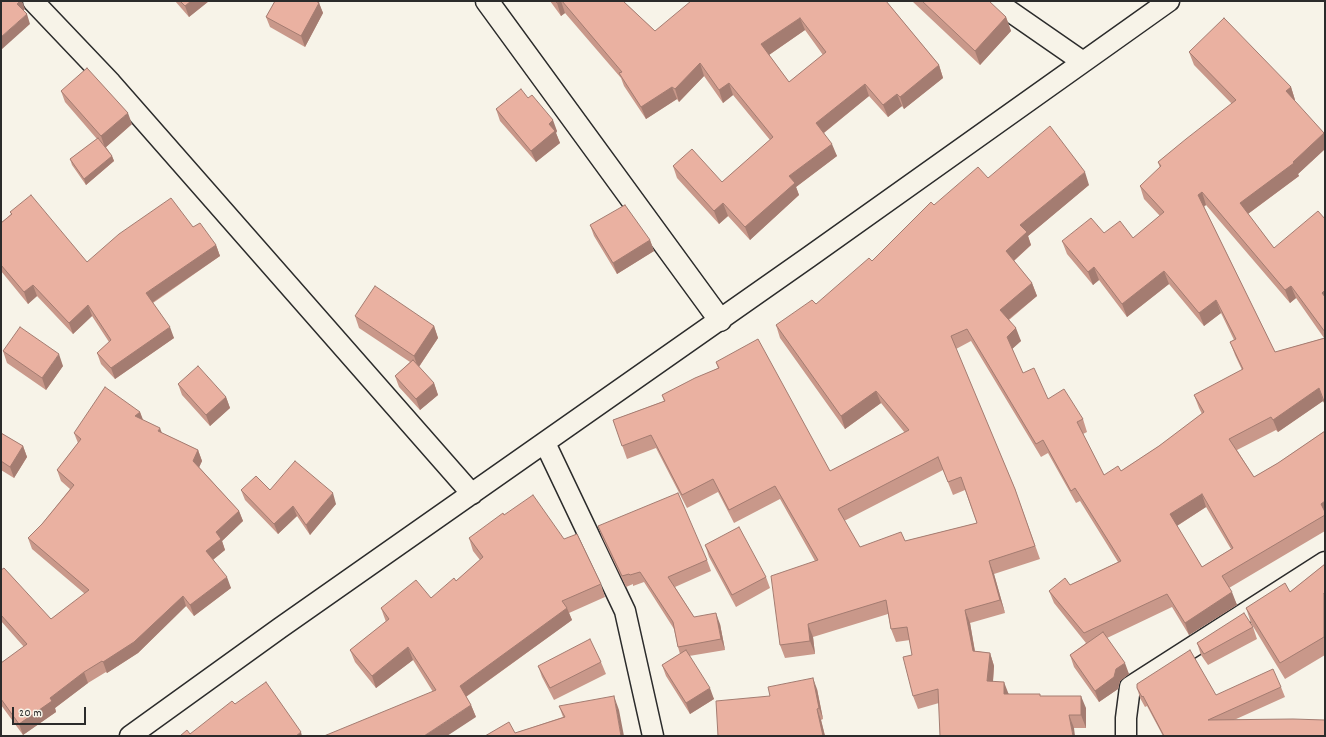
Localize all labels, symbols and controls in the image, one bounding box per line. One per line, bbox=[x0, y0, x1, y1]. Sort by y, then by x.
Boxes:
scale bar bbox=[14, 699, 88, 725]
text: 20 m bbox=[19, 705, 42, 722]

